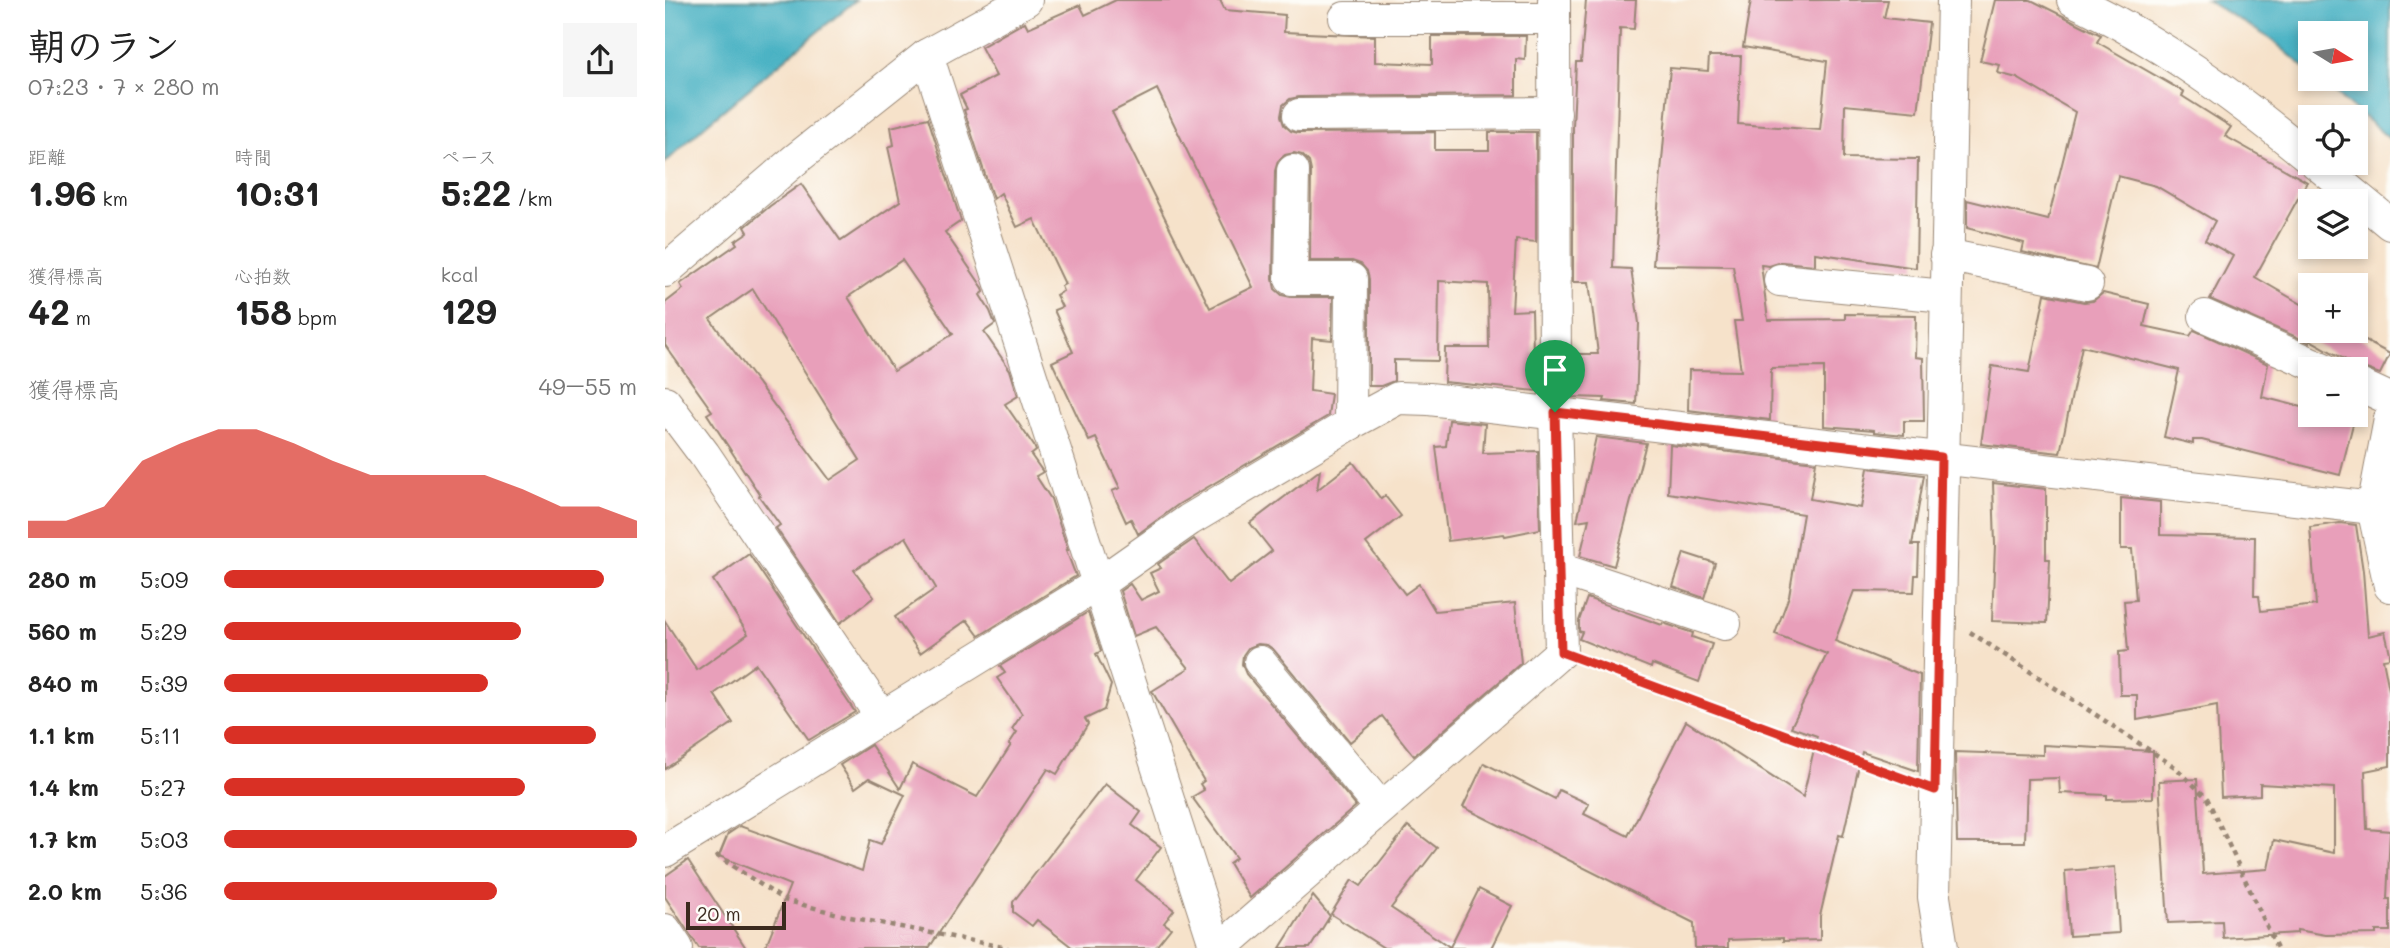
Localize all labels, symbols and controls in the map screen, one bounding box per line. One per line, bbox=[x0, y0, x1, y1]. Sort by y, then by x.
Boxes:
text: 朝のラン bbox=[28, 20, 180, 70]
north arrow bbox=[2298, 21, 2368, 91]
map controls bbox=[2298, 21, 2368, 427]
button: share bbox=[563, 23, 637, 97]
text: 07:23 · 7 × 280 m bbox=[28, 71, 220, 101]
button: locate bbox=[2298, 105, 2368, 175]
text: 距離 bbox=[28, 144, 66, 169]
text: 時間 bbox=[234, 144, 272, 169]
text: ペース bbox=[441, 144, 497, 169]
text: 1.96 bbox=[28, 169, 97, 215]
text: 10:31 bbox=[234, 169, 320, 215]
text: 5:22 bbox=[441, 169, 511, 215]
text: km bbox=[97, 186, 128, 211]
text: /km bbox=[511, 186, 553, 211]
button: layers bbox=[2298, 189, 2368, 259]
text: kcal bbox=[441, 262, 479, 287]
text: 獲得標高 bbox=[28, 263, 104, 288]
text: 心拍数 bbox=[234, 263, 291, 288]
button: + bbox=[2298, 273, 2368, 343]
text: 129 bbox=[441, 287, 497, 333]
text: 42 bbox=[28, 288, 70, 334]
text: 158 bbox=[234, 288, 292, 334]
text: m bbox=[70, 305, 91, 330]
text: bpm bbox=[292, 305, 337, 330]
pin bbox=[1525, 340, 1585, 412]
icon: arrive bbox=[1536, 351, 1574, 389]
button: − bbox=[2298, 357, 2368, 427]
text: 49–55 m bbox=[539, 371, 637, 401]
text: 獲得標高 bbox=[28, 374, 120, 404]
text: 280 m bbox=[28, 564, 96, 594]
text: 5:09 bbox=[140, 564, 188, 594]
text: 560 m bbox=[28, 616, 97, 646]
text: 5:29 bbox=[140, 616, 187, 646]
text: 840 m bbox=[28, 668, 98, 698]
text: 5:39 bbox=[140, 668, 188, 698]
text: 1.1 km bbox=[28, 720, 94, 750]
text: 5:11 bbox=[140, 720, 181, 750]
text: 1.4 km bbox=[28, 772, 99, 802]
text: 5:27 bbox=[140, 772, 186, 802]
text: 1.7 km bbox=[28, 824, 97, 854]
text: 5:03 bbox=[140, 824, 188, 854]
text: 2.0 km bbox=[28, 876, 102, 906]
text: 5:36 bbox=[140, 876, 188, 906]
scale bar bbox=[686, 899, 786, 931]
text: 20 m bbox=[697, 901, 741, 926]

